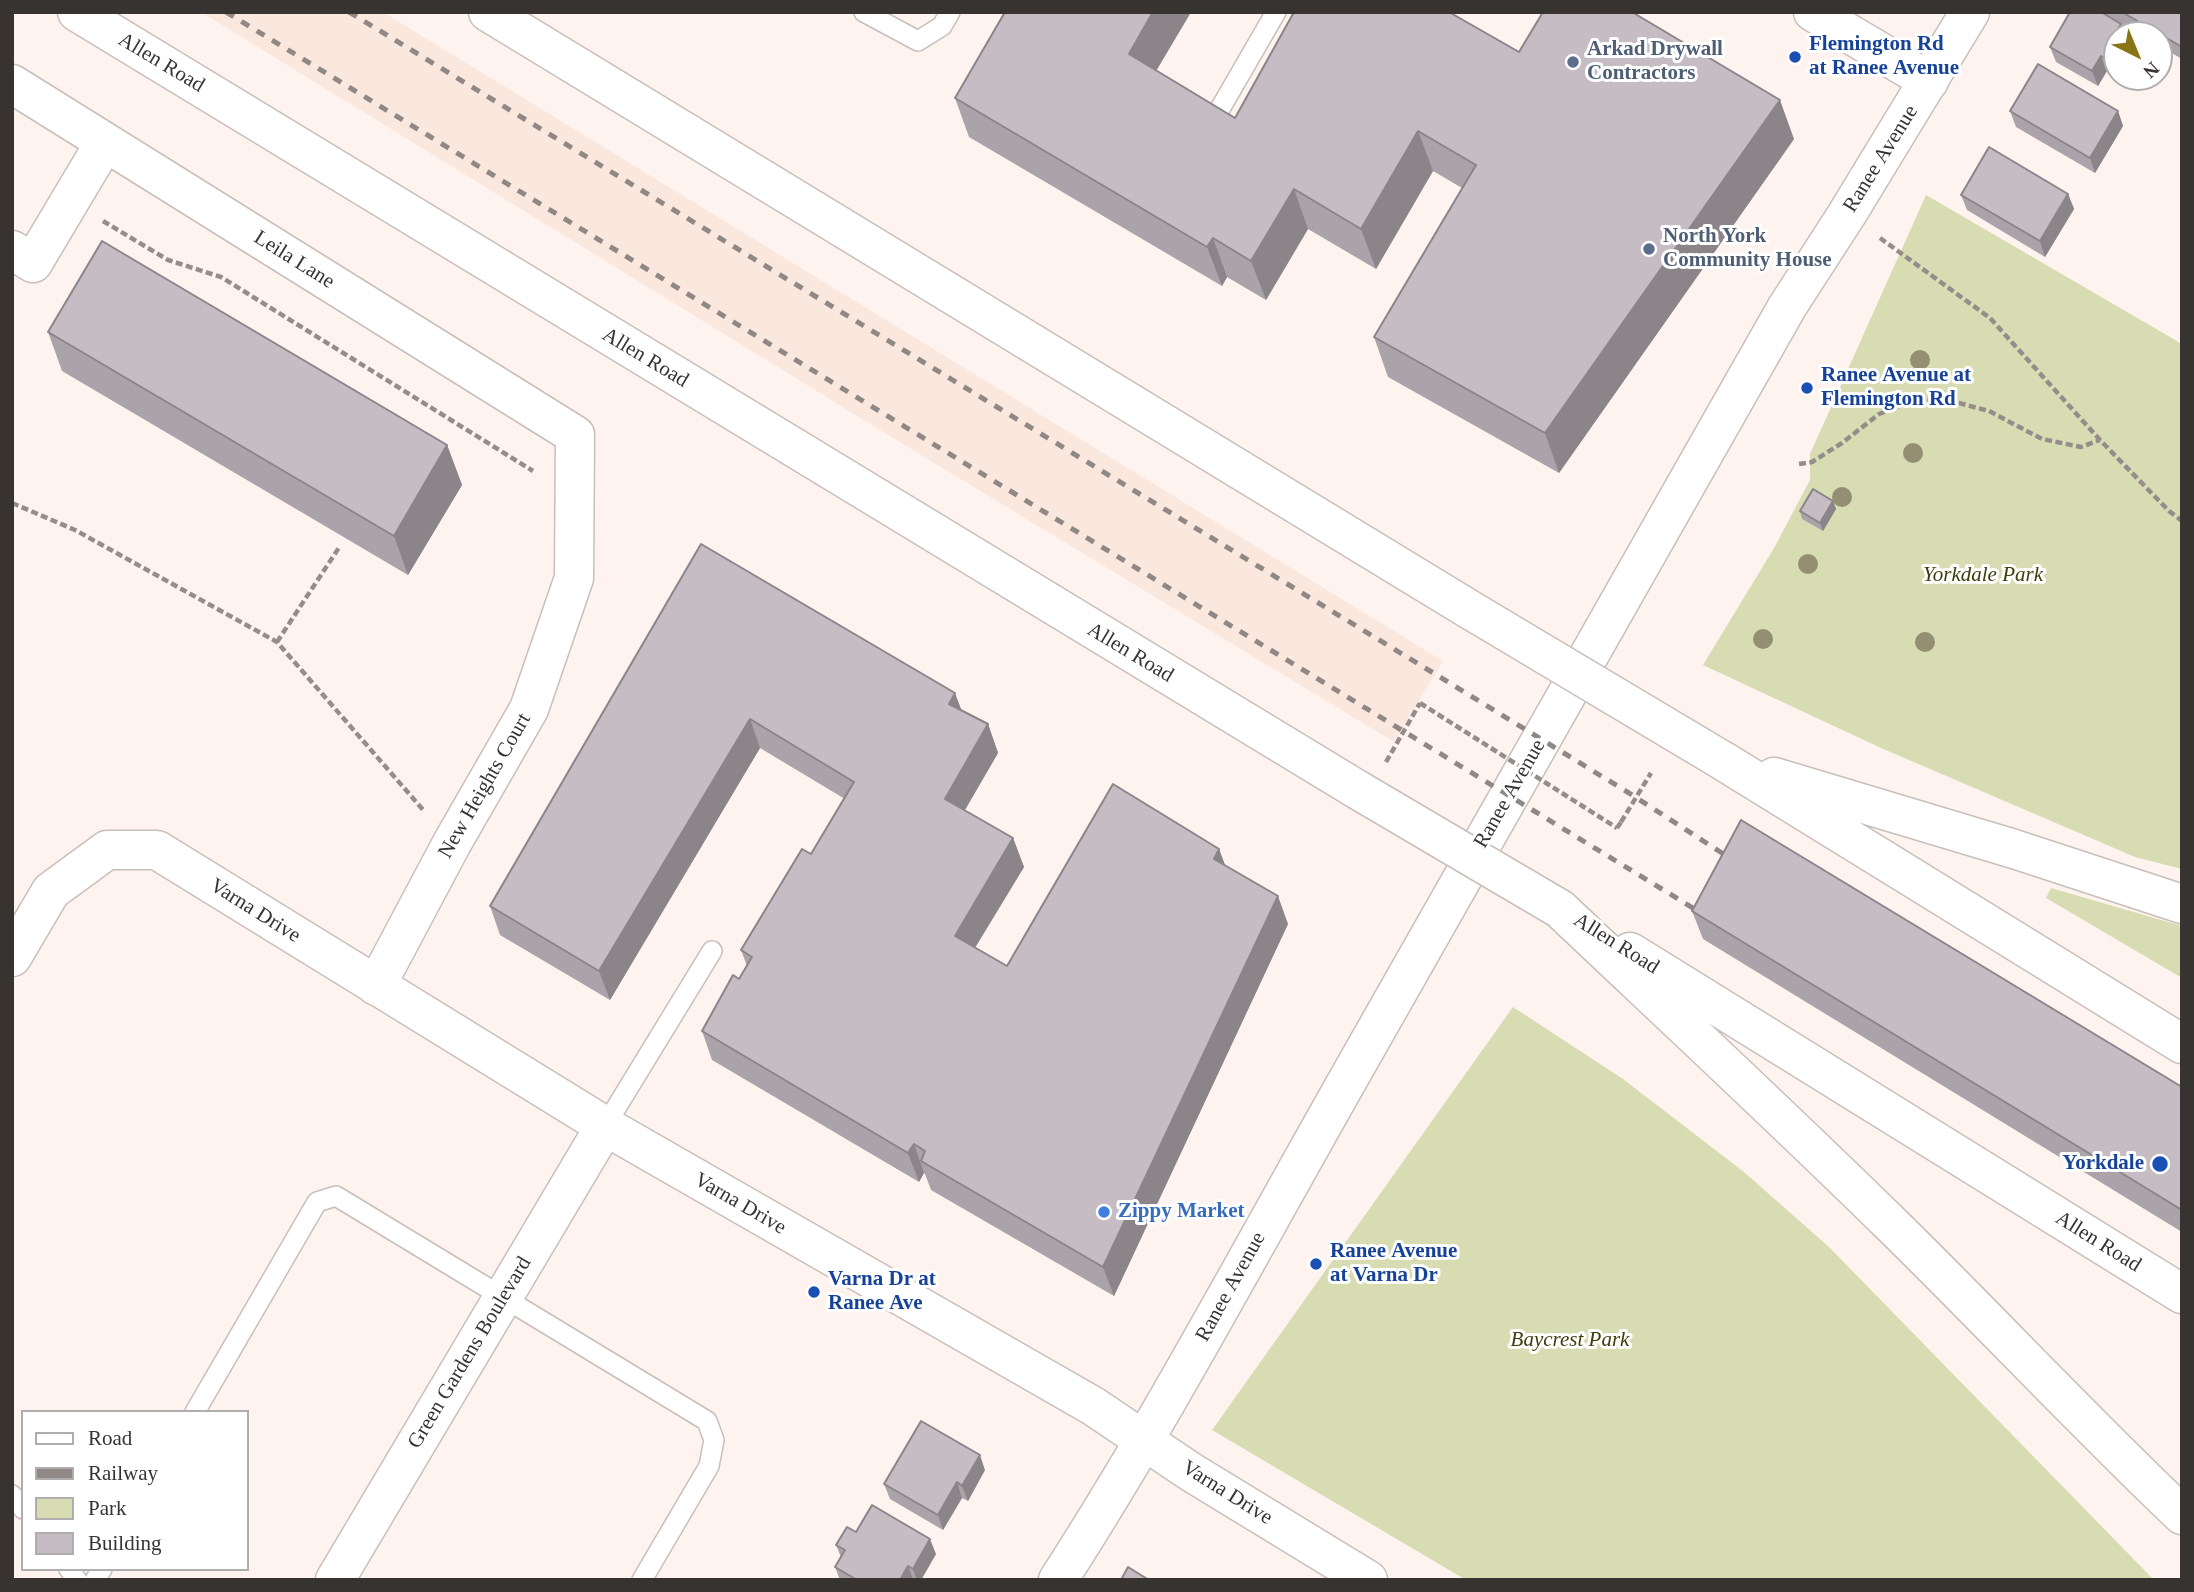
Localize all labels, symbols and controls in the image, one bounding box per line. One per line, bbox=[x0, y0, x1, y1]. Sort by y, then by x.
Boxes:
north arrow bbox=[2103, 21, 2173, 91]
street label: Allen Road bbox=[113, 27, 209, 99]
place label: Flemington Rd at Ranee Avenue bbox=[1809, 32, 1959, 82]
place label: Arkad Drywall Contractors bbox=[1587, 37, 1723, 87]
marker: Flemington Rd at Ranee Avenue bbox=[1787, 49, 1803, 65]
marker: Arkad Drywall Contractors bbox=[1565, 54, 1581, 70]
text: N bbox=[2139, 58, 2163, 83]
street label: Ranee Avenue bbox=[1838, 101, 1924, 217]
place label: North York Community House bbox=[1663, 224, 1832, 274]
street label: Leila Lane bbox=[249, 225, 339, 295]
marker: North York Community House bbox=[1641, 241, 1657, 257]
street label: Allen Road bbox=[597, 322, 693, 394]
place label: Ranee Avenue at Flemington Rd bbox=[1821, 363, 1971, 413]
marker: Ranee Avenue at Flemington Rd bbox=[1799, 380, 1815, 396]
park label: Yorkdale Park bbox=[1923, 562, 2043, 588]
street label: Allen Road bbox=[1082, 617, 1178, 689]
street label: New Heights Court bbox=[433, 709, 537, 863]
street label: Ranee Avenue bbox=[1469, 735, 1551, 853]
street label: Varna Drive bbox=[205, 873, 305, 949]
street label: Allen Road bbox=[1569, 908, 1663, 980]
place label: Yorkdale bbox=[2062, 1151, 2144, 1177]
marker: Yorkdale bbox=[2150, 1154, 2170, 1174]
street label: Varna Drive bbox=[690, 1168, 790, 1240]
place label: Zippy Market bbox=[1118, 1199, 1245, 1225]
marker: Zippy Market bbox=[1096, 1204, 1112, 1220]
street label: Allen Road bbox=[2051, 1206, 2145, 1278]
street label: Ranee Avenue bbox=[1191, 1228, 1271, 1346]
place label: Ranee Avenue at Varna Dr bbox=[1330, 1239, 1457, 1289]
street label: Green Gardens Boulevard bbox=[403, 1253, 537, 1453]
marker: Ranee Avenue at Varna Dr bbox=[1308, 1256, 1324, 1272]
place label: Varna Dr at Ranee Ave bbox=[828, 1267, 936, 1317]
marker: Varna Dr at Ranee Ave bbox=[806, 1284, 822, 1300]
park label: Baycrest Park bbox=[1511, 1327, 1629, 1353]
legend bbox=[21, 1410, 248, 1571]
text: Road bbox=[88, 1426, 132, 1450]
street label: Varna Drive bbox=[1177, 1455, 1277, 1531]
text: Railway bbox=[88, 1461, 158, 1485]
text: Park bbox=[88, 1496, 127, 1520]
text: Building bbox=[88, 1531, 162, 1555]

